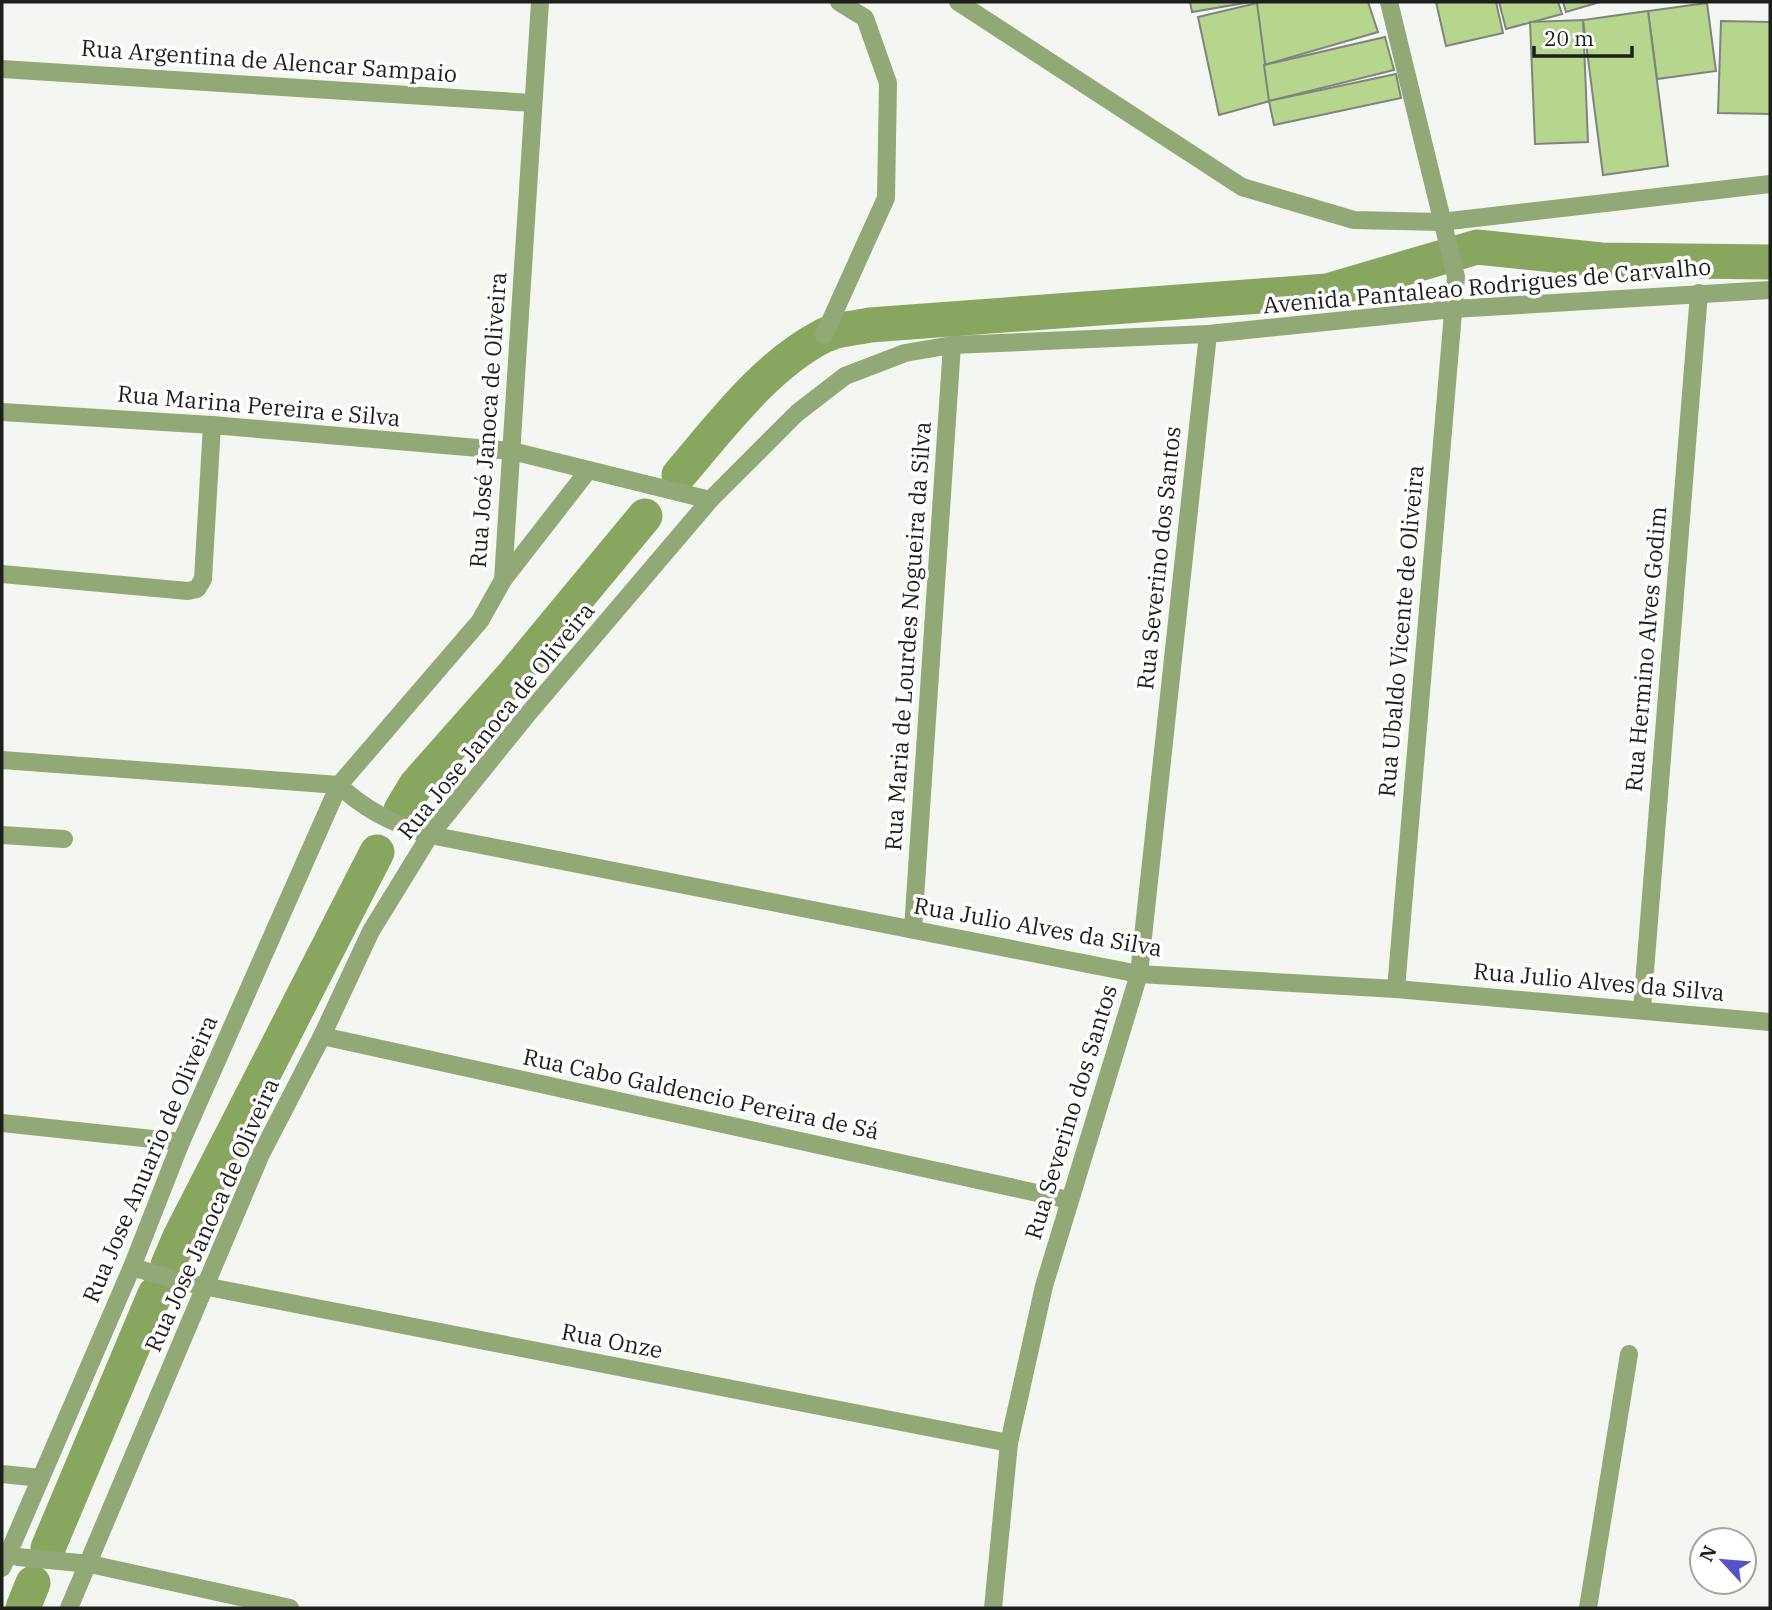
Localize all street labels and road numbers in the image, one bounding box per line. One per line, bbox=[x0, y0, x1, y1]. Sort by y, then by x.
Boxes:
street label: Rua Argentina de Alencar Sampaio bbox=[80, 32, 458, 88]
street label: Avenida Pantaleao Rodrigues de Carvalho bbox=[1262, 250, 1712, 320]
street label: Rua José Janoca de Oliveira bbox=[462, 271, 512, 569]
street label: Rua Marina Pereira e Silva bbox=[116, 378, 402, 432]
street label: Rua Maria de Lourdes Nogueira da Silva bbox=[877, 420, 937, 852]
street label: Rua Severino dos Santos bbox=[1129, 425, 1187, 691]
street label: Rua Ubaldo Vicente de Oliveira bbox=[1371, 464, 1429, 798]
street label: Rua Hermino Alves Godim bbox=[1618, 505, 1672, 793]
street label: Rua Jose Janoca de Oliveira bbox=[390, 596, 600, 845]
street label: Rua Julio Alves da Silva bbox=[911, 889, 1165, 963]
street label: Rua Julio Alves da Silva bbox=[1472, 955, 1726, 1007]
street label: Rua Severino dos Santos bbox=[1017, 981, 1123, 1243]
street label: Rua Jose Anuario de Oliveira bbox=[75, 1010, 223, 1307]
street label: Rua Cabo Galdencio Pereira de Sá bbox=[520, 1041, 882, 1145]
street label: Rua Jose Janoca de Oliveira bbox=[137, 1073, 285, 1356]
street label: Rua Onze bbox=[559, 1316, 665, 1365]

